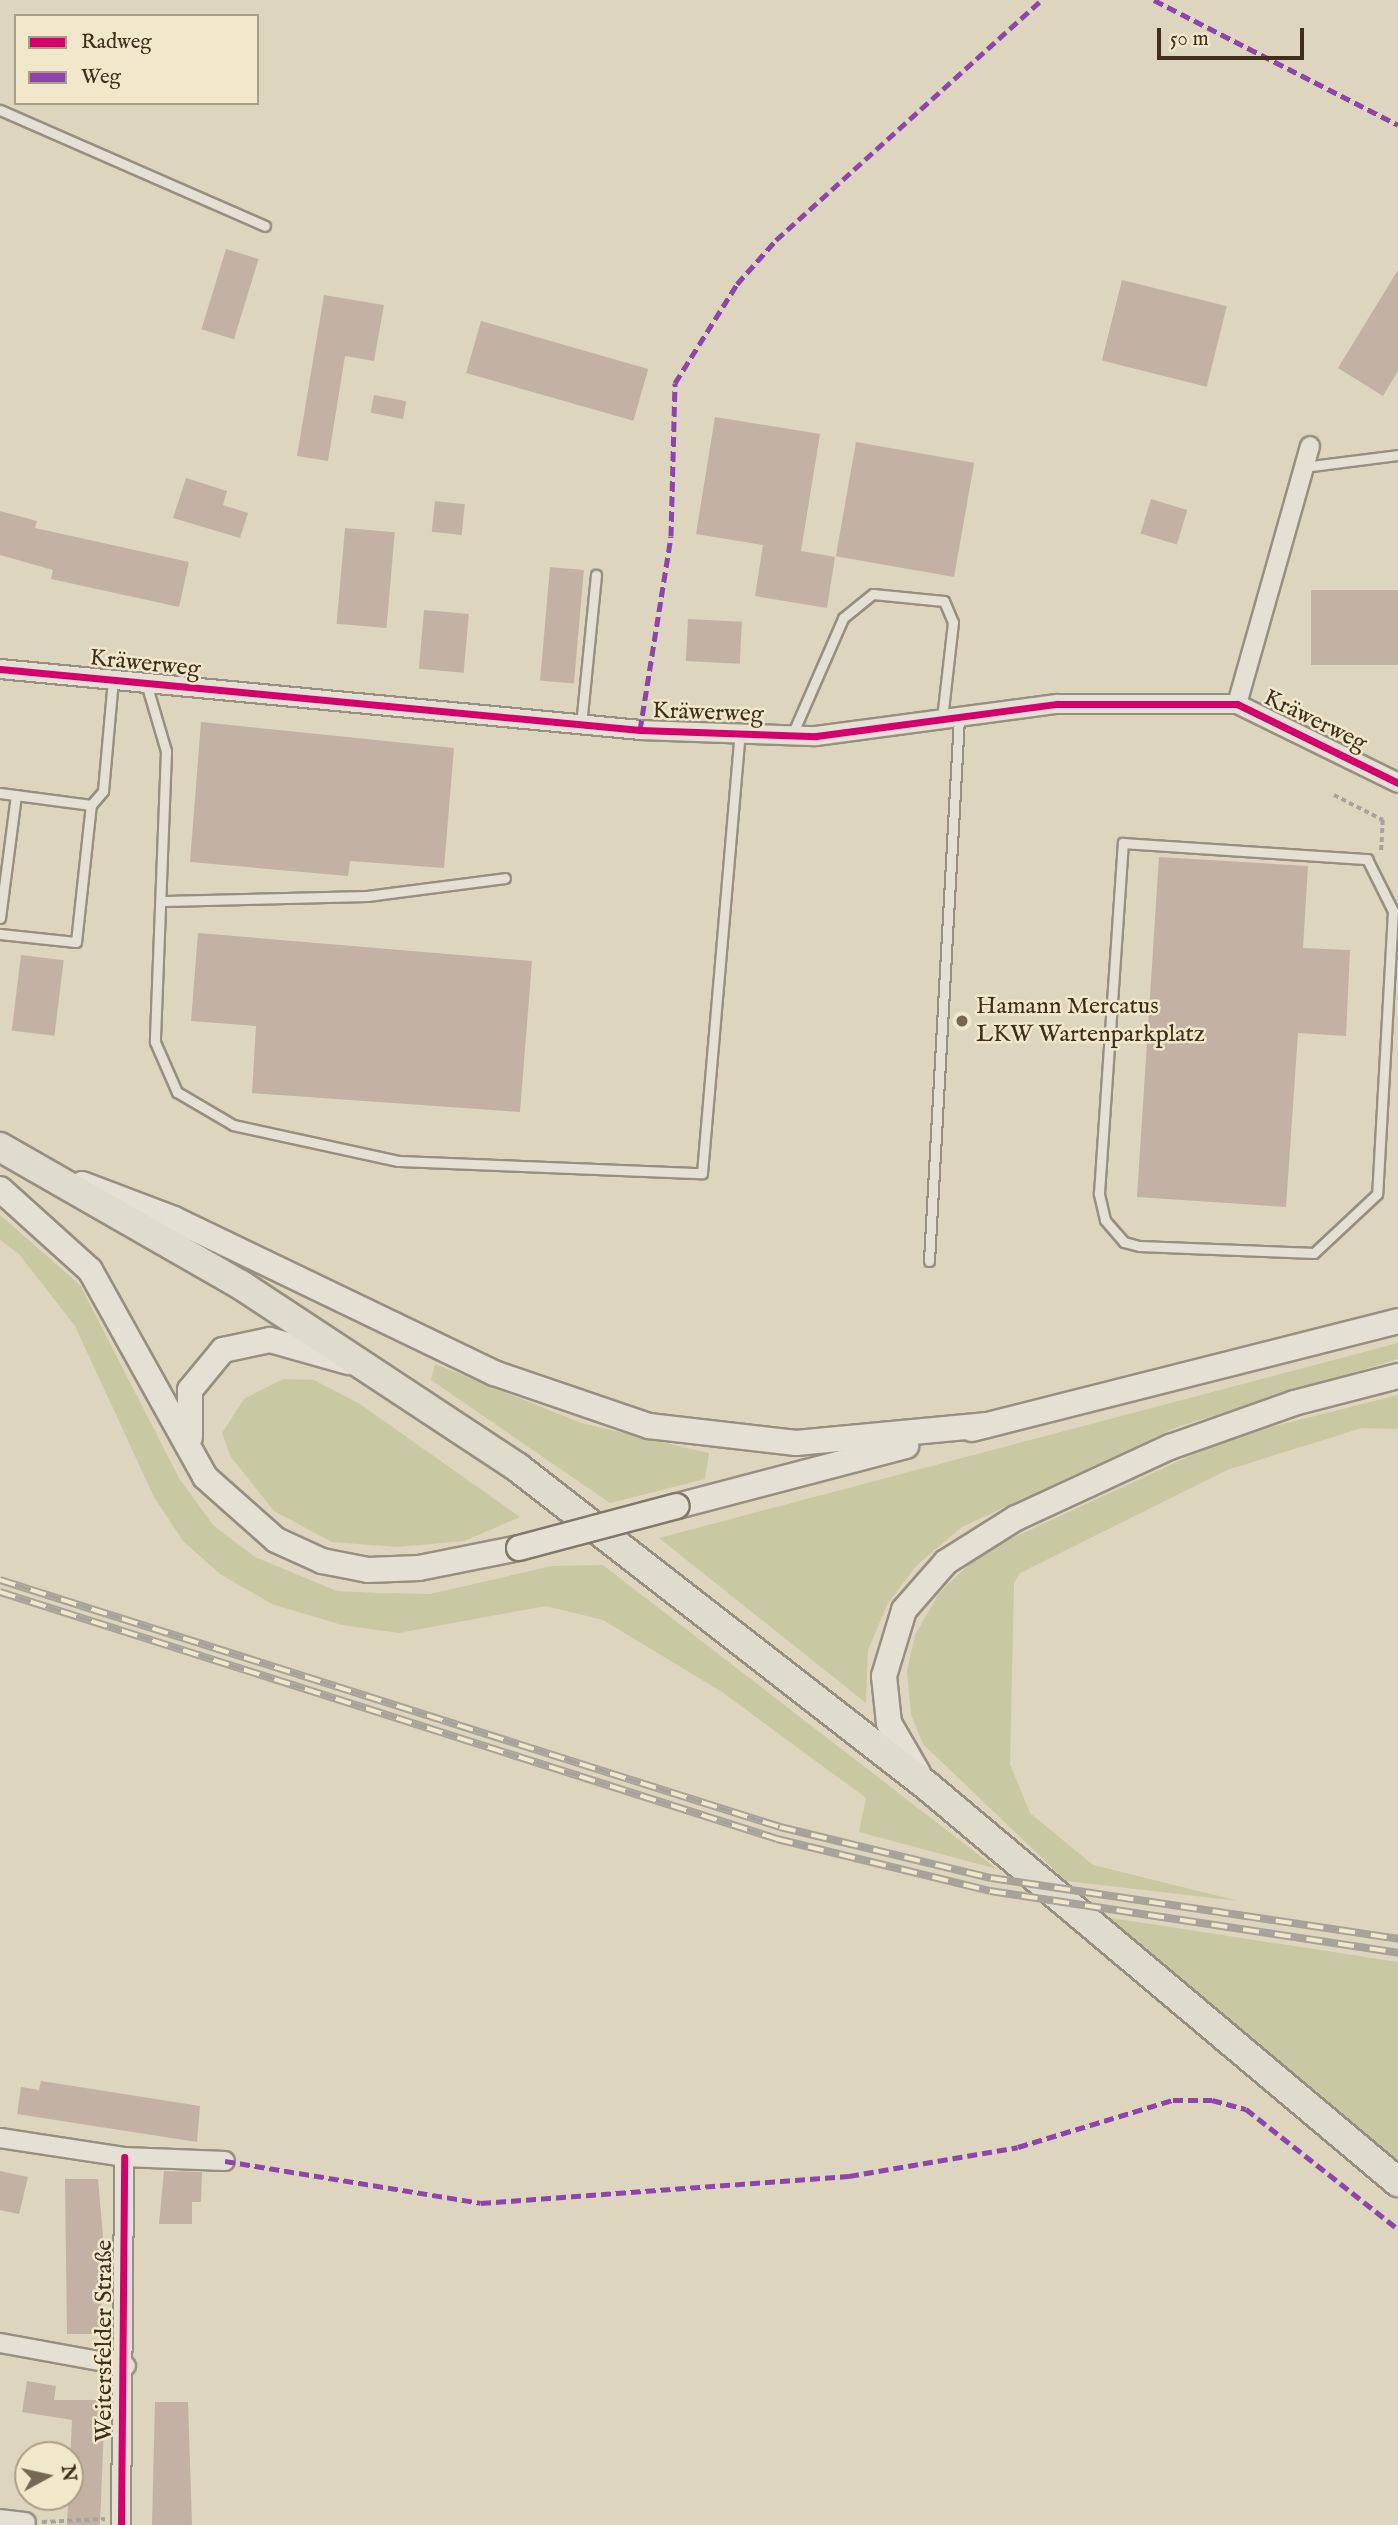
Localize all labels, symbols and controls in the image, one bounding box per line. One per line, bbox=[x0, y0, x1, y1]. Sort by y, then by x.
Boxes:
legend bbox=[14, 14, 259, 105]
scale bar bbox=[1160, 14, 1307, 58]
text: 50 m bbox=[1170, 26, 1209, 53]
text: Radweg bbox=[81, 29, 152, 56]
text: Weg bbox=[81, 64, 121, 91]
street label: Kräwerweg bbox=[88, 644, 202, 684]
street label: Kräwerweg bbox=[1259, 684, 1371, 758]
street label: Kräwerweg bbox=[652, 697, 764, 729]
place label: Hamann Mercatus LKW Wartenparkplatz bbox=[976, 993, 1205, 1049]
marker: Hamann Mercatus LKW Wartenparkplatz bbox=[954, 1013, 970, 1029]
street label: Weitersfelder Straße bbox=[91, 2240, 119, 2442]
north arrow bbox=[14, 2441, 84, 2511]
text: N bbox=[55, 2464, 81, 2483]

